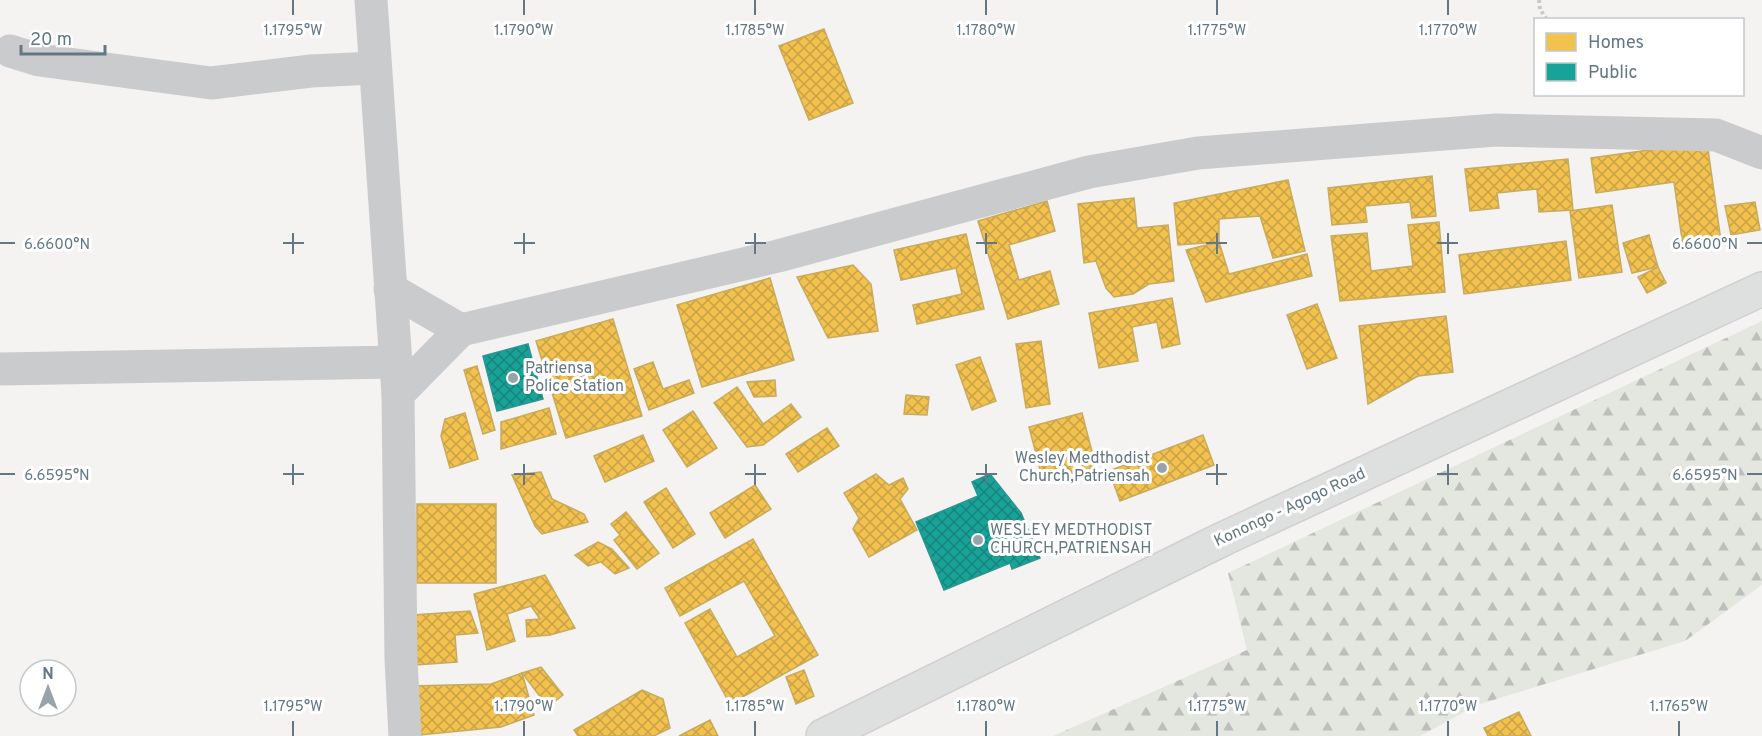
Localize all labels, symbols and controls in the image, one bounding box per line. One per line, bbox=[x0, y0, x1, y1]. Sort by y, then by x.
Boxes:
scale bar bbox=[21, 18, 105, 56]
legend bbox=[1534, 18, 1744, 96]
text: 1.1795°W bbox=[263, 22, 323, 41]
text: 1.1790°W bbox=[494, 22, 554, 41]
text: 1.1785°W bbox=[725, 22, 785, 41]
text: 1.1780°W bbox=[956, 22, 1016, 41]
text: 1.1775°W bbox=[1188, 22, 1246, 41]
text: 1.1770°W bbox=[1419, 22, 1477, 41]
text: 20 m bbox=[30, 29, 72, 52]
text: Homes bbox=[1588, 32, 1644, 55]
text: Public bbox=[1588, 62, 1638, 85]
text: 6.6600°N bbox=[24, 236, 90, 255]
text: 6.6600°N bbox=[1672, 236, 1738, 255]
place label: Patriensa Police Station bbox=[525, 359, 624, 397]
marker: Patriensa Police Station bbox=[506, 371, 520, 385]
place label: Wesley Medthodist Church,Patriensah bbox=[1015, 449, 1150, 487]
marker: Wesley Medthodist Church,Patriensah bbox=[1155, 461, 1169, 475]
street label: Konongo - Agogo Road bbox=[1211, 464, 1369, 552]
text: 6.6595°N bbox=[24, 467, 90, 486]
text: 6.6595°N bbox=[1672, 467, 1738, 486]
place label: WESLEY MEDTHODIST CHURCH,PATRIENSAH bbox=[990, 521, 1152, 559]
marker: WESLEY MEDTHODIST CHURCH,PATRIENSAH bbox=[971, 533, 985, 547]
north arrow bbox=[18, 658, 78, 718]
text: N bbox=[42, 665, 54, 685]
text: 1.1795°W bbox=[263, 698, 323, 717]
text: 1.1790°W bbox=[494, 698, 554, 717]
text: 1.1785°W bbox=[725, 698, 785, 717]
text: 1.1780°W bbox=[956, 698, 1016, 717]
text: 1.1775°W bbox=[1188, 698, 1246, 717]
text: 1.1770°W bbox=[1419, 698, 1477, 717]
text: 1.1765°W bbox=[1650, 698, 1708, 717]

